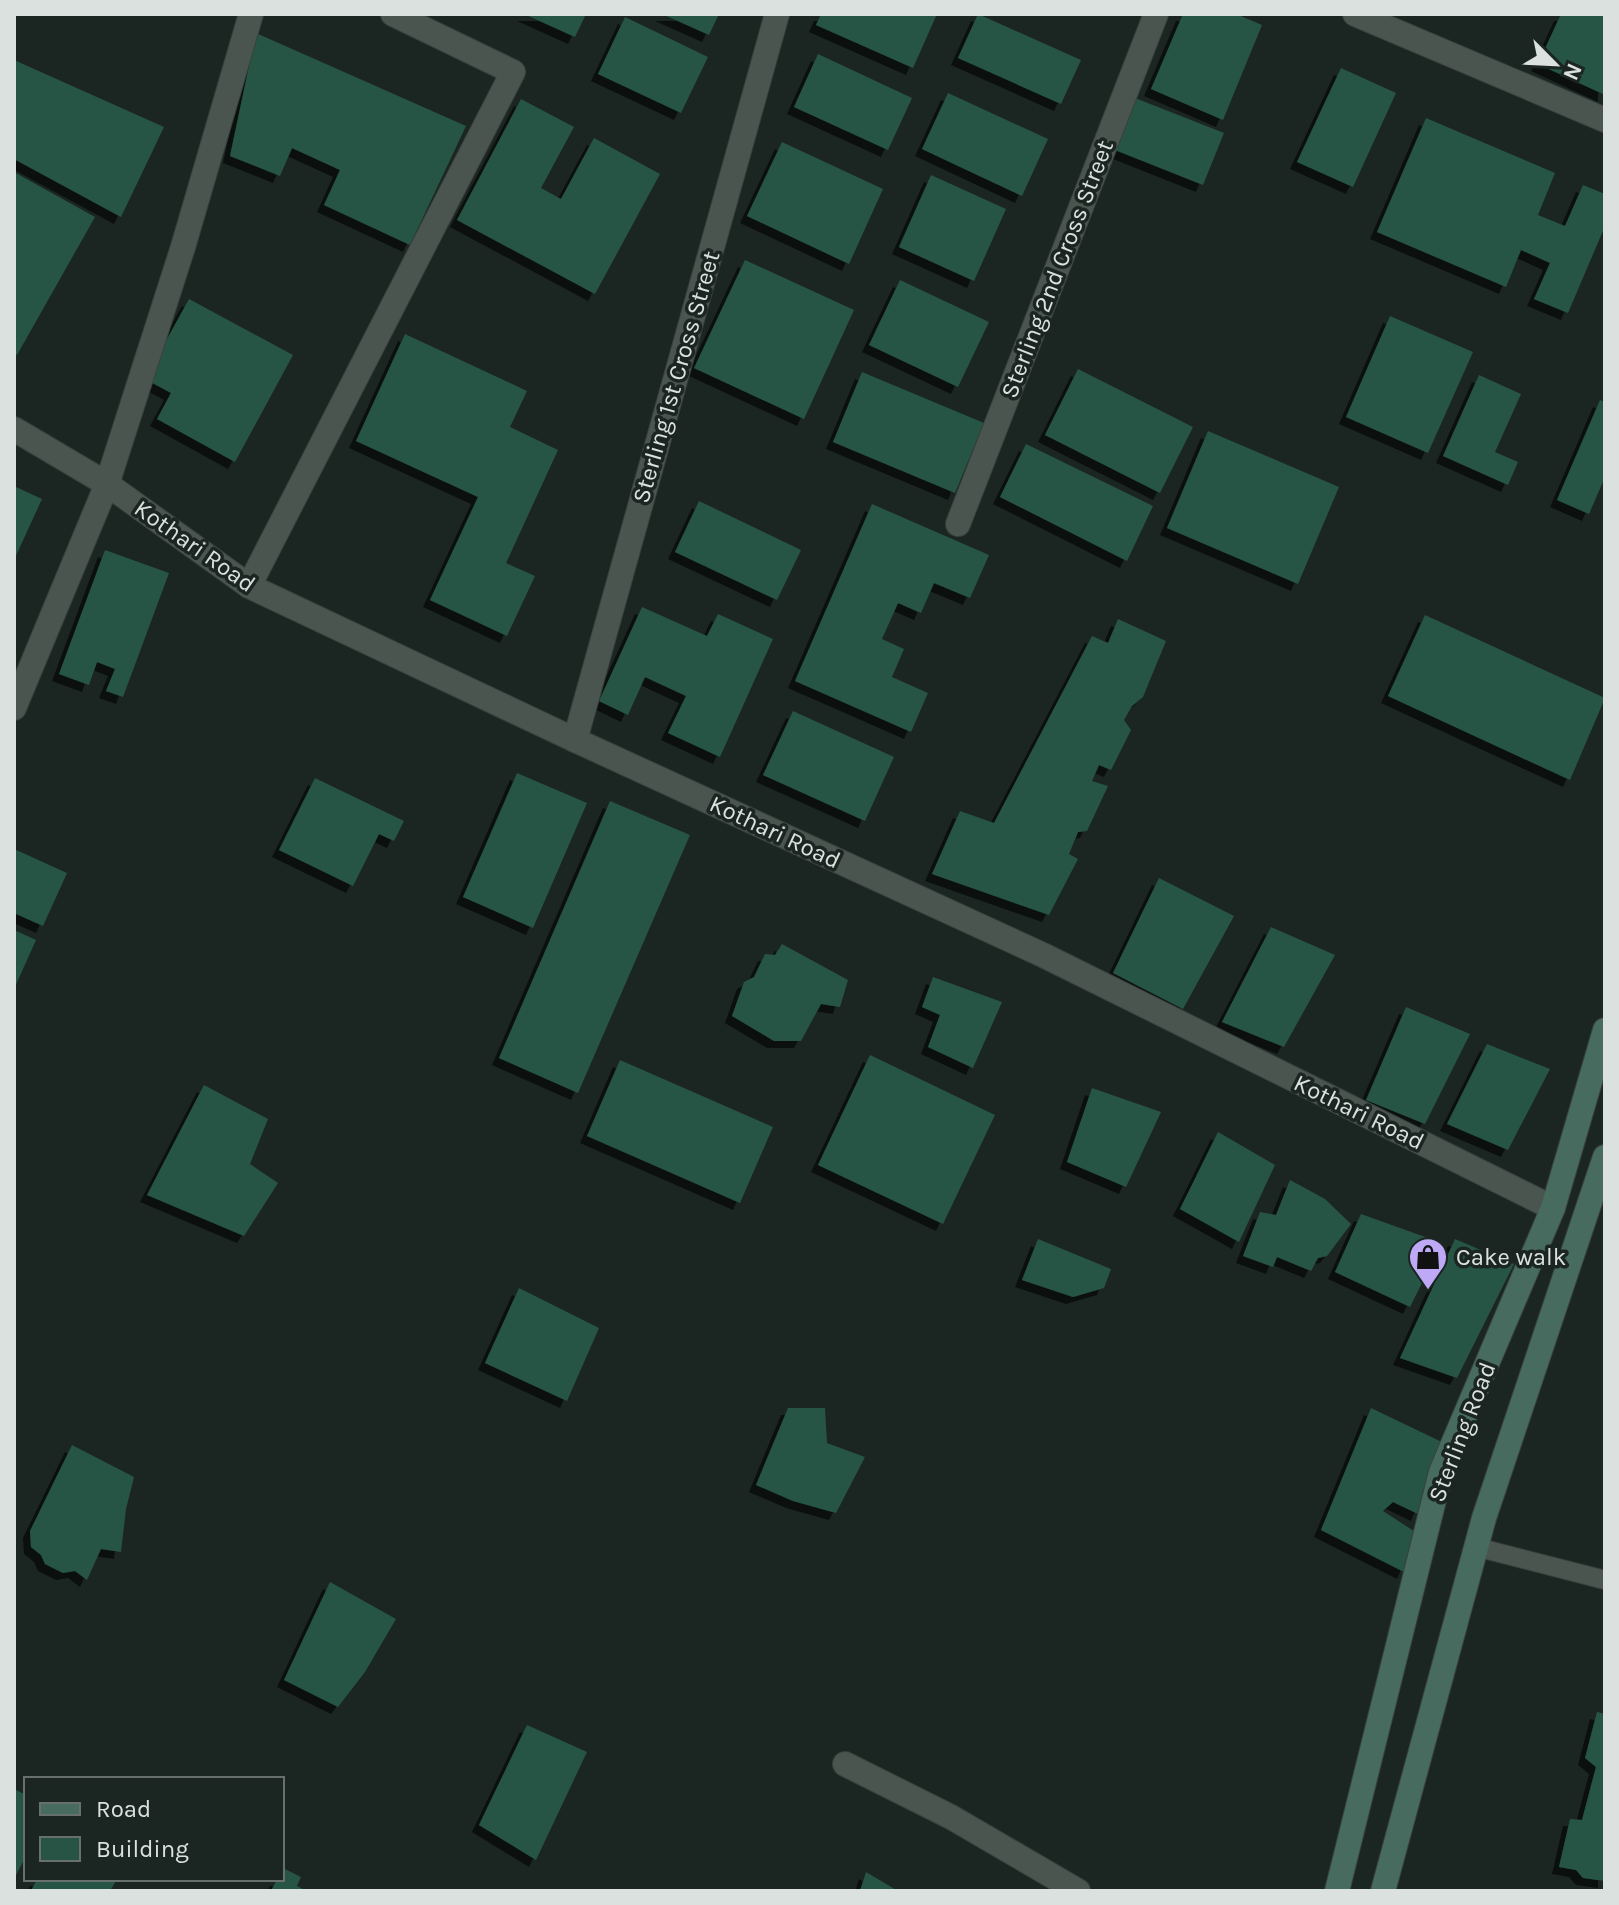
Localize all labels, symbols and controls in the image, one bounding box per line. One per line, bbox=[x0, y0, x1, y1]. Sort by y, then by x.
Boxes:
north arrow bbox=[1515, 24, 1595, 104]
text: N bbox=[1557, 59, 1587, 84]
street label: Sterling 2nd Cross Street bbox=[995, 136, 1119, 402]
street label: Sterling 1st Cross Street bbox=[627, 248, 725, 506]
street label: Kothari Road bbox=[129, 494, 261, 598]
street label: Kothari Road bbox=[705, 789, 845, 875]
street label: Kothari Road bbox=[1289, 1068, 1429, 1156]
shop icon: Cake walk bbox=[1407, 1236, 1449, 1291]
place label: Cake walk bbox=[1456, 1243, 1566, 1271]
street label: Sterling Road bbox=[1423, 1358, 1501, 1506]
legend bbox=[24, 1777, 284, 1881]
text: Road bbox=[96, 1795, 151, 1823]
text: Building bbox=[96, 1835, 189, 1863]

